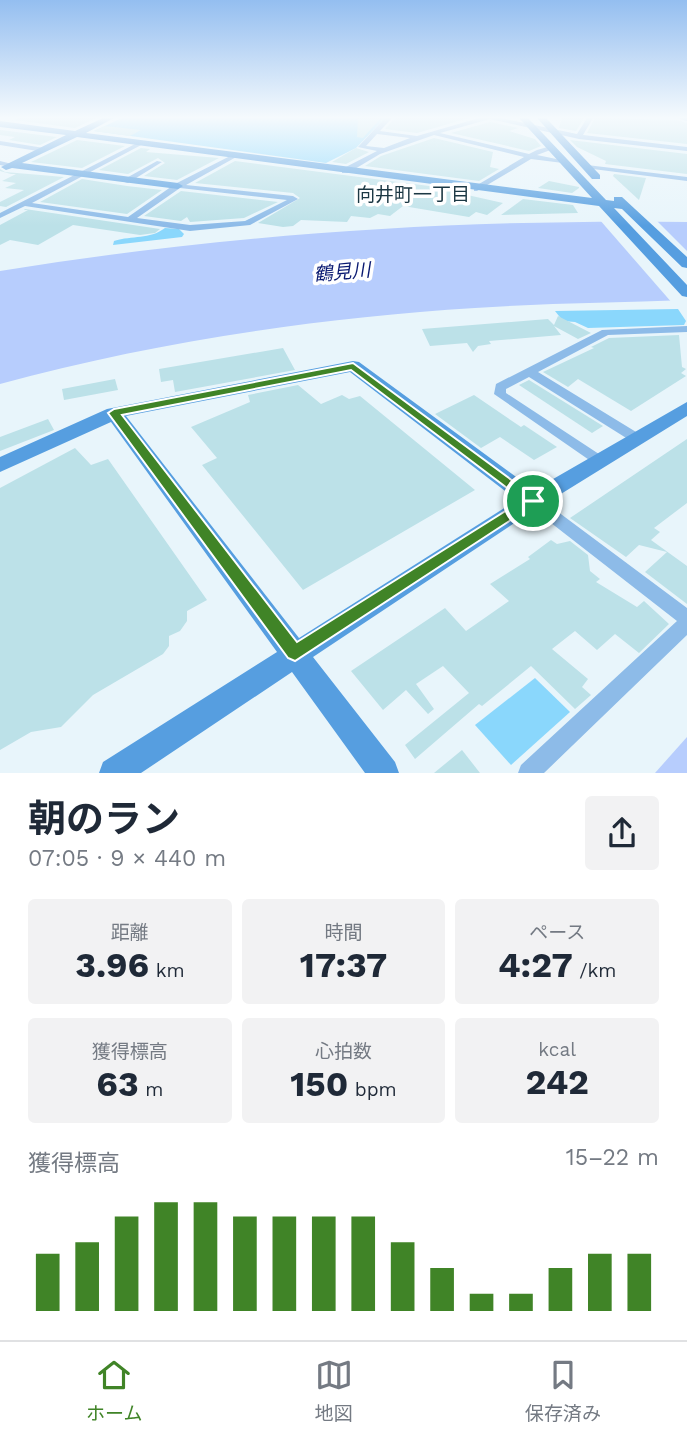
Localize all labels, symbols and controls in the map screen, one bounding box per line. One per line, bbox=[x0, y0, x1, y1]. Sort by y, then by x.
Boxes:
district label: 向井町一丁目 bbox=[356, 183, 470, 206]
water label: 鶴見川 bbox=[313, 258, 373, 286]
pin bbox=[503, 471, 563, 531]
icon: arrive bbox=[514, 482, 552, 520]
button: share bbox=[585, 796, 659, 870]
text: 朝のラン bbox=[28, 797, 180, 841]
text: 07:05 · 9 × 440 m bbox=[28, 845, 226, 872]
text: 距離 bbox=[111, 921, 149, 944]
text: 時間 bbox=[324, 921, 363, 944]
text: ペース bbox=[529, 921, 585, 944]
text: 3.96 bbox=[75, 944, 149, 986]
text: 17:37 bbox=[300, 944, 387, 986]
text: 4:27 bbox=[498, 944, 573, 986]
text: km bbox=[149, 959, 185, 982]
text: /km bbox=[573, 959, 616, 982]
text: kcal bbox=[538, 1038, 576, 1061]
text: 獲得標高 bbox=[92, 1040, 168, 1063]
text: 心拍数 bbox=[315, 1040, 372, 1063]
text: 242 bbox=[525, 1061, 589, 1103]
text: 63 bbox=[96, 1063, 139, 1105]
text: 150 bbox=[290, 1063, 348, 1105]
text: m bbox=[139, 1078, 163, 1101]
text: bpm bbox=[348, 1078, 397, 1101]
text: 15–22 m bbox=[566, 1144, 659, 1171]
text: 獲得標高 bbox=[28, 1150, 120, 1177]
tab: ホーム bbox=[86, 1356, 143, 1425]
tab: 地図 bbox=[315, 1356, 353, 1425]
tab: 保存済み bbox=[525, 1356, 601, 1425]

